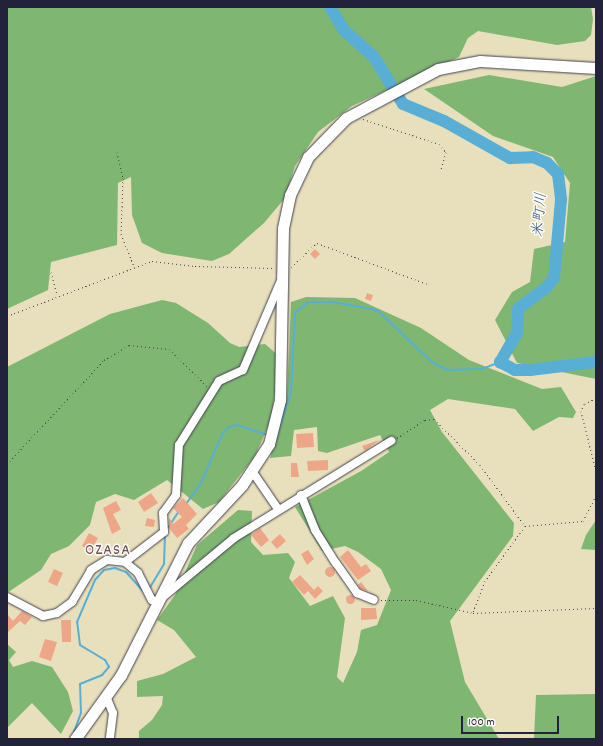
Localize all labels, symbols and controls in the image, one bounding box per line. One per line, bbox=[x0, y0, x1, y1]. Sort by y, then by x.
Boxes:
water label: 米町川 bbox=[530, 192, 552, 238]
district label: OZASA bbox=[85, 541, 131, 561]
scale bar bbox=[463, 708, 561, 734]
text: 100 m bbox=[468, 714, 495, 731]

